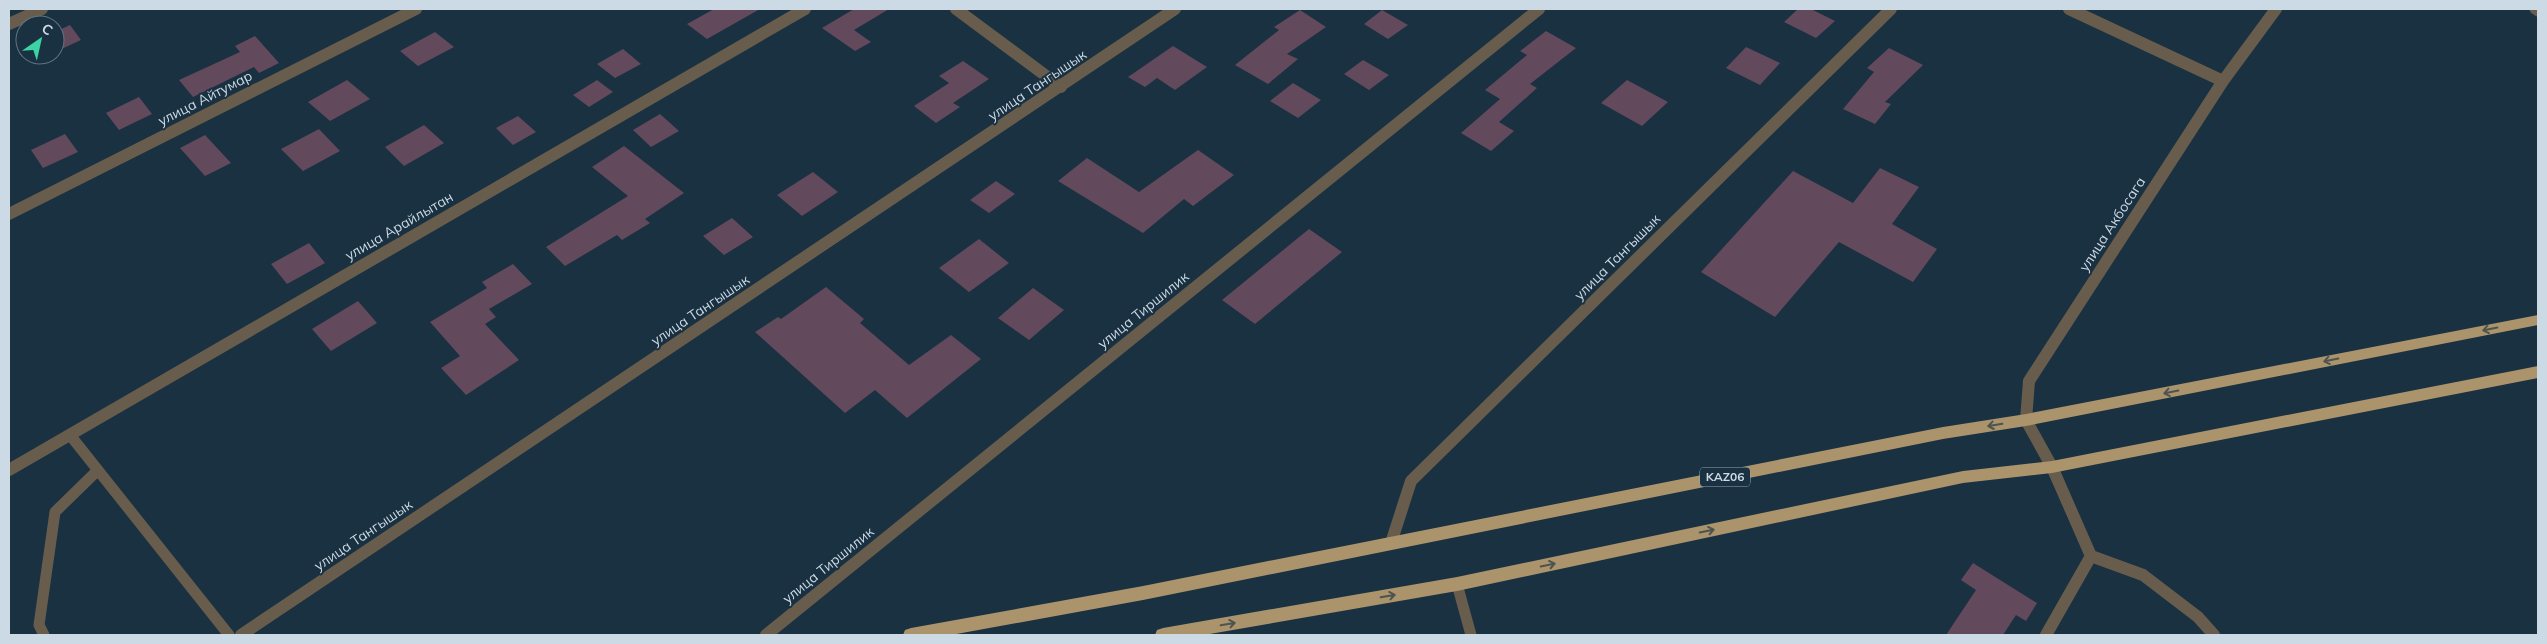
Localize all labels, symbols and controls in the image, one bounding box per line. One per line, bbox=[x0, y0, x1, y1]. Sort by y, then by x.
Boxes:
north arrow bbox=[15, 15, 65, 65]
text: С bbox=[38, 19, 56, 39]
street label: улица Тангышык bbox=[984, 45, 1090, 125]
street label: улица Айтумар bbox=[155, 66, 255, 130]
street label: улица Акбосага bbox=[2075, 173, 2149, 275]
street label: улица Арайлытан bbox=[342, 188, 456, 264]
street label: улица Тангышык bbox=[1570, 210, 1664, 304]
street label: улица Тиршилик bbox=[1094, 267, 1193, 352]
street label: улица Тангышык bbox=[647, 270, 753, 350]
one-way arrow bbox=[2483, 325, 2499, 334]
one-way arrow bbox=[2323, 356, 2339, 366]
one-way arrow bbox=[2164, 387, 2180, 397]
one-way arrow bbox=[1987, 420, 2003, 430]
road number: KАZ06 bbox=[1700, 468, 1750, 487]
street label: улица Тангышык bbox=[310, 495, 416, 575]
street label: улица Тиршилик bbox=[779, 522, 878, 607]
one-way arrow bbox=[1698, 526, 1714, 535]
one-way arrow bbox=[1539, 559, 1555, 569]
one-way arrow bbox=[1380, 590, 1396, 600]
one-way arrow bbox=[1220, 618, 1236, 628]

